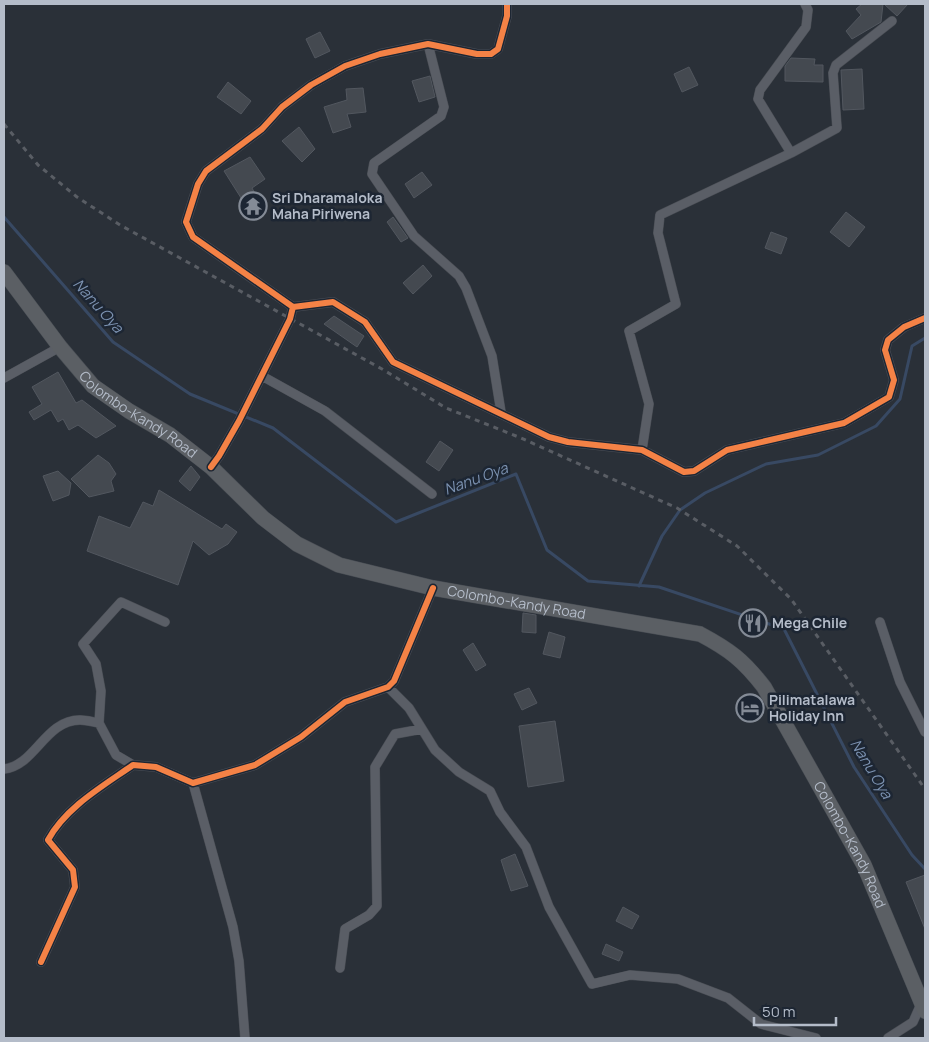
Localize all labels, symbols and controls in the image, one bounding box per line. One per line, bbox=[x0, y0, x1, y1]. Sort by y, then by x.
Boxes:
place label: Sri Dharamaloka Maha Piriwena bbox=[272, 188, 382, 223]
temple icon: Sri Dharamaloka Maha Piriwena bbox=[238, 191, 268, 221]
water label: Nanu Oya bbox=[68, 274, 129, 338]
street label: Colombo-Kandy Road bbox=[75, 367, 201, 462]
water label: Nanu Oya bbox=[441, 457, 511, 500]
street label: Colombo-Kandy Road bbox=[446, 581, 587, 623]
restaurant icon: Mega Chile bbox=[738, 608, 768, 638]
place label: Mega Chile bbox=[772, 613, 847, 632]
place label: Pilimatalawa Holiday Inn bbox=[769, 690, 855, 725]
hotel icon: Pilimatalawa Holiday Inn bbox=[735, 693, 765, 723]
water label: Nanu Oya bbox=[845, 735, 898, 803]
street label: Colombo-Kandy Road bbox=[810, 778, 891, 911]
scale bar bbox=[754, 994, 836, 1026]
text: 50 m bbox=[762, 1001, 796, 1022]

